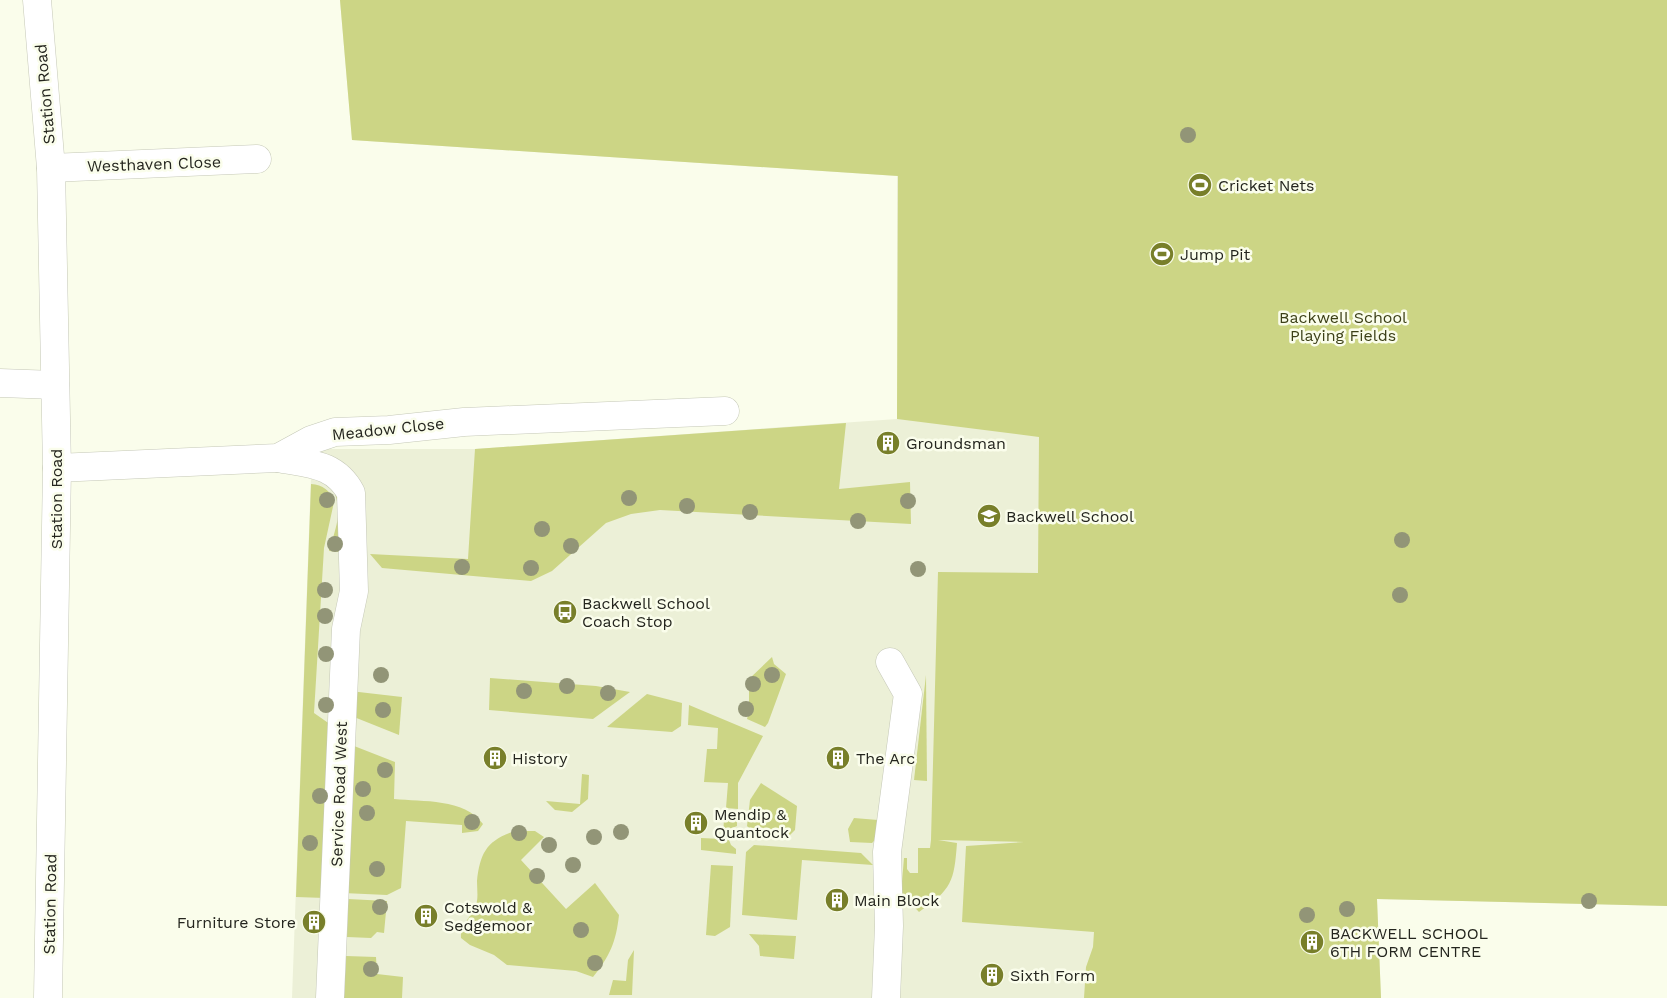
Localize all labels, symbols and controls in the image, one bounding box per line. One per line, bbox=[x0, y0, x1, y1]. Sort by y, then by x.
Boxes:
street label: Station Road bbox=[31, 43, 59, 145]
street label: Westhaven Close bbox=[87, 152, 221, 176]
sports icon: Cricket Nets bbox=[1187, 172, 1213, 198]
place label: Cricket Nets bbox=[1218, 176, 1314, 195]
sports icon: Jump Pit bbox=[1149, 241, 1175, 267]
place label: Jump Pit bbox=[1180, 245, 1251, 264]
park label: Backwell School Playing Fields bbox=[1279, 308, 1407, 345]
street label: Meadow Close bbox=[331, 414, 445, 444]
building icon: Groundsman bbox=[875, 430, 901, 456]
place label: Groundsman bbox=[906, 434, 1006, 453]
street label: Station Road bbox=[47, 449, 66, 549]
school or university icon: Backwell School bbox=[976, 503, 1002, 529]
place label: Backwell School bbox=[1006, 507, 1134, 526]
place label: Backwell School Coach Stop bbox=[582, 594, 710, 631]
bus stop icon: Backwell School Coach Stop bbox=[552, 599, 578, 625]
street label: Service Road West bbox=[327, 721, 351, 867]
building icon: History bbox=[482, 745, 508, 771]
building icon: The Arc bbox=[825, 745, 851, 771]
place label: History bbox=[512, 749, 568, 768]
place label: The Arc bbox=[856, 749, 915, 768]
place label: Mendip & Quantock bbox=[714, 805, 789, 842]
building icon: Mendip & Quantock bbox=[683, 810, 709, 836]
street label: Station Road bbox=[40, 853, 60, 955]
building icon: Main Block bbox=[824, 887, 850, 913]
place label: Main Block bbox=[854, 891, 939, 910]
place label: Cotswold & Sedgemoor bbox=[444, 898, 533, 935]
building icon: Cotswold & Sedgemoor bbox=[413, 903, 439, 929]
building icon: Furniture Store bbox=[301, 909, 327, 935]
place label: Furniture Store bbox=[177, 913, 296, 932]
place label: BACKWELL SCHOOL 6TH FORM CENTRE bbox=[1330, 924, 1489, 961]
building icon: BACKWELL SCHOOL 6TH FORM CENTRE bbox=[1299, 929, 1325, 955]
building icon: Sixth Form bbox=[979, 962, 1005, 988]
place label: Sixth Form bbox=[1010, 966, 1095, 985]

